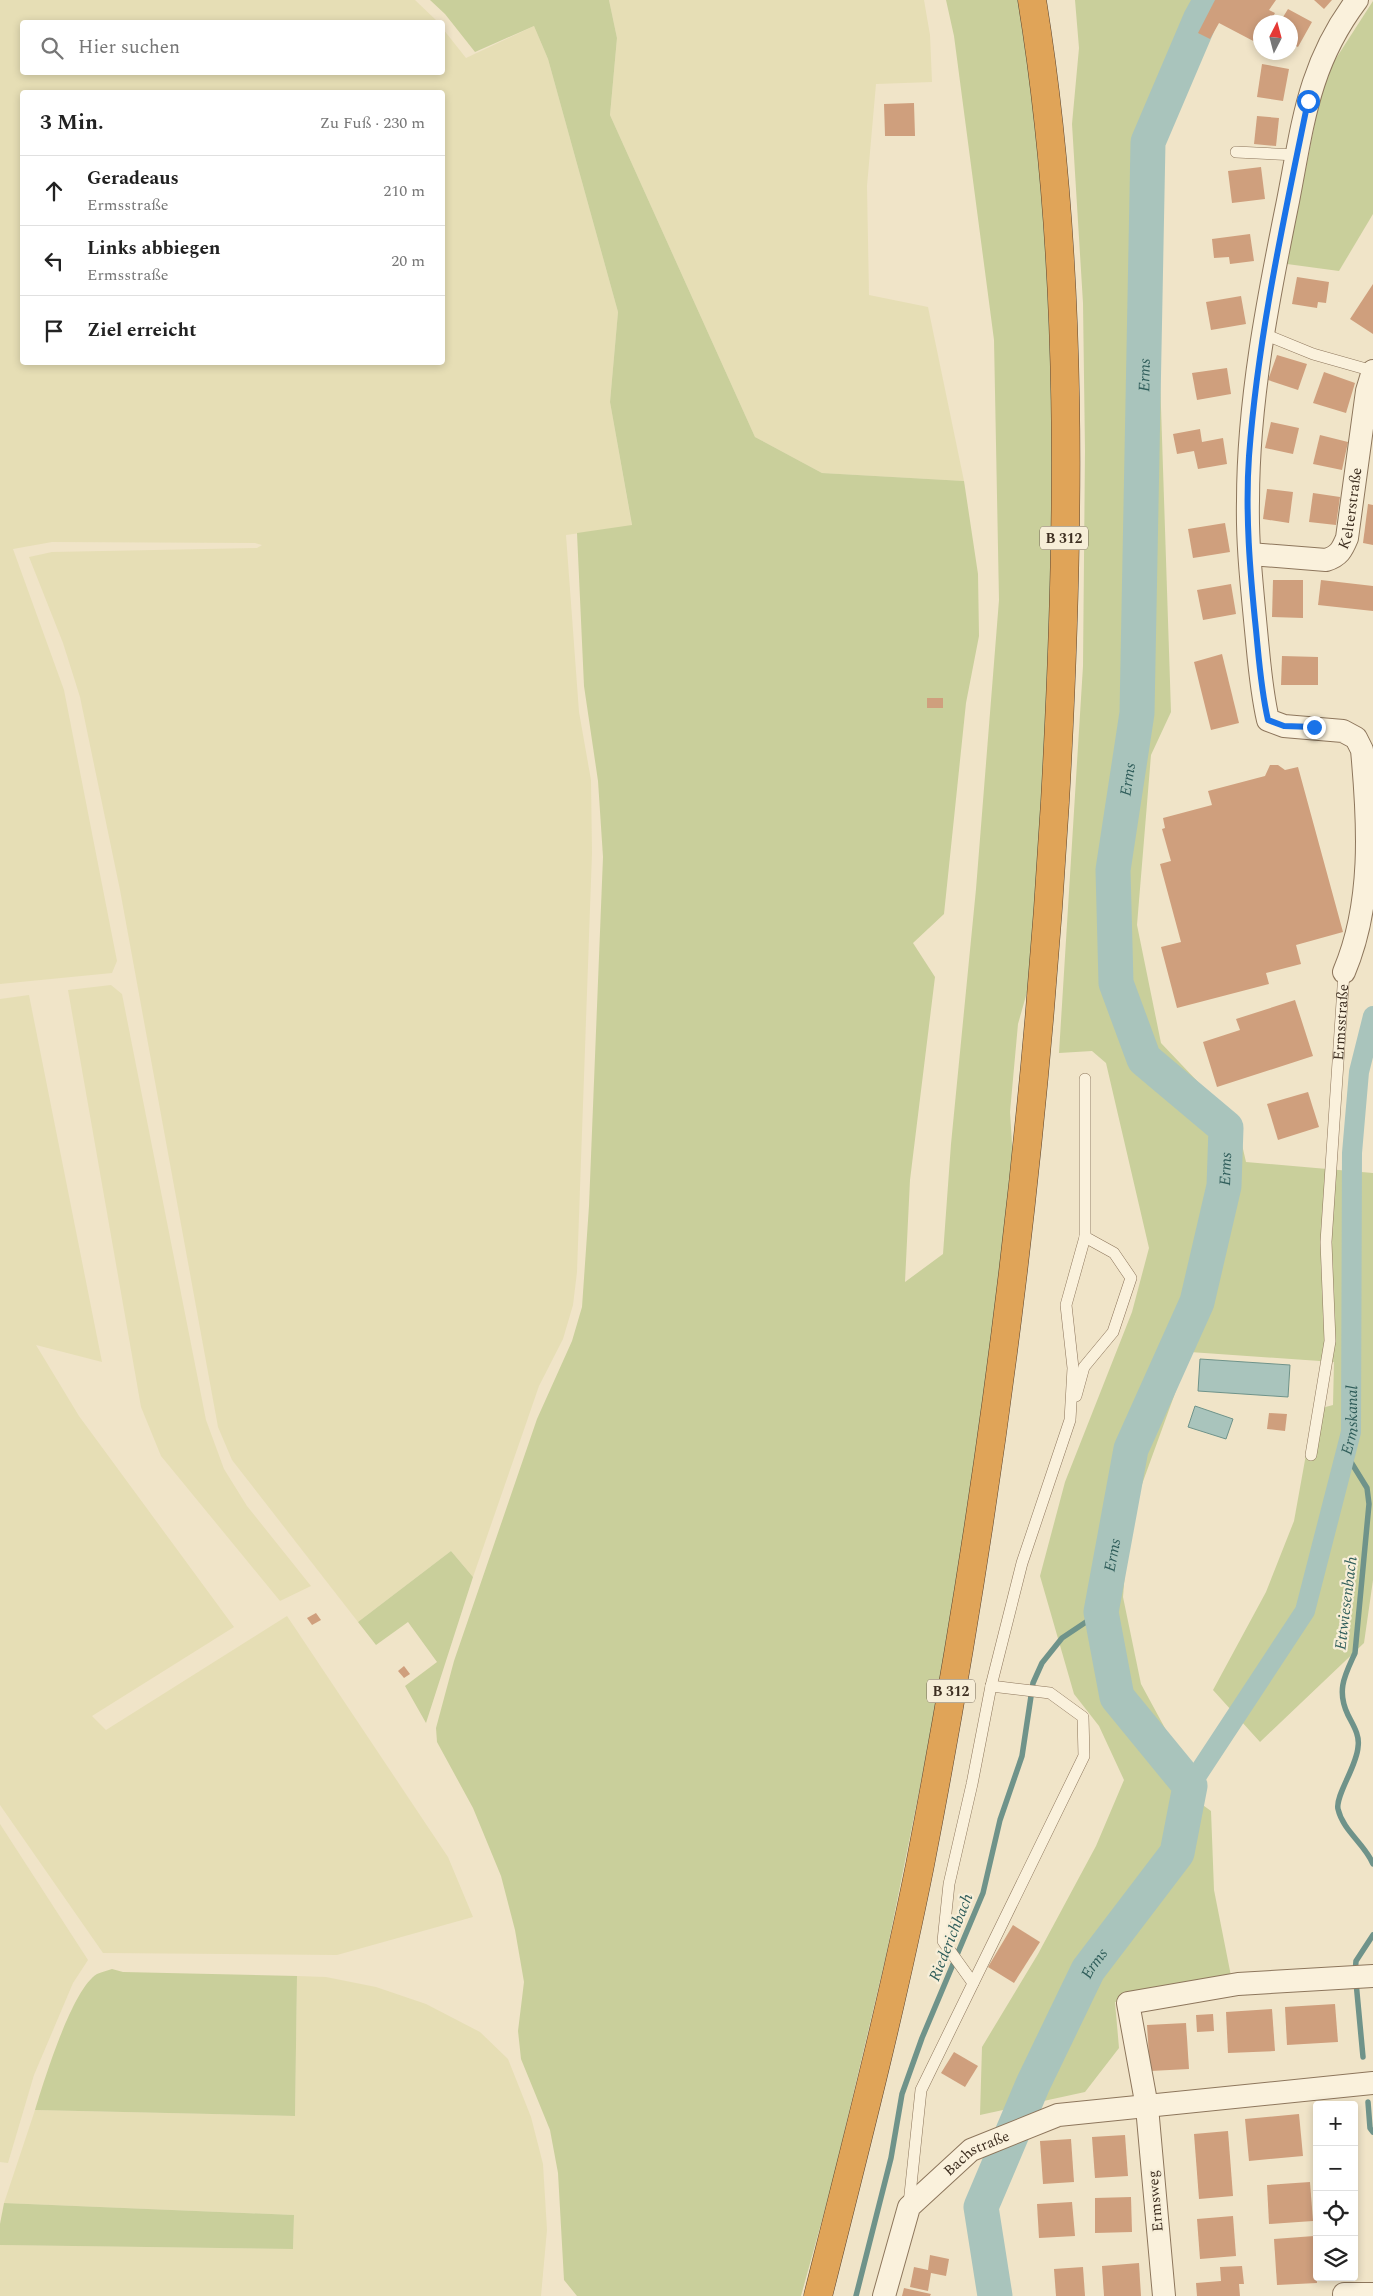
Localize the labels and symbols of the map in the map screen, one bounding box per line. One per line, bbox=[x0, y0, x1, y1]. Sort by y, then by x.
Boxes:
north arrow bbox=[1253, 15, 1298, 60]
route start bbox=[1297, 90, 1320, 113]
water label: Erms bbox=[1132, 358, 1157, 392]
street label: Kelterstraße bbox=[1332, 466, 1368, 553]
road number: B 312 bbox=[1040, 526, 1088, 550]
route end bbox=[1303, 716, 1326, 739]
water label: Erms bbox=[1113, 761, 1142, 798]
street label: Ermsstraße bbox=[1327, 983, 1355, 1061]
water label: Erms bbox=[1213, 1152, 1238, 1186]
water label: Ermskanal bbox=[1335, 1385, 1365, 1458]
water label: Erms bbox=[1098, 1536, 1127, 1574]
water label: Ettwiesenbach bbox=[1328, 1555, 1364, 1651]
road number: B 312 bbox=[927, 1680, 975, 1702]
water label: Riederichbach bbox=[922, 1890, 979, 1985]
water label: Erms bbox=[1075, 1943, 1114, 1983]
street label: Bachstraße bbox=[939, 2125, 1013, 2182]
street label: Ermsweg bbox=[1141, 2169, 1170, 2233]

